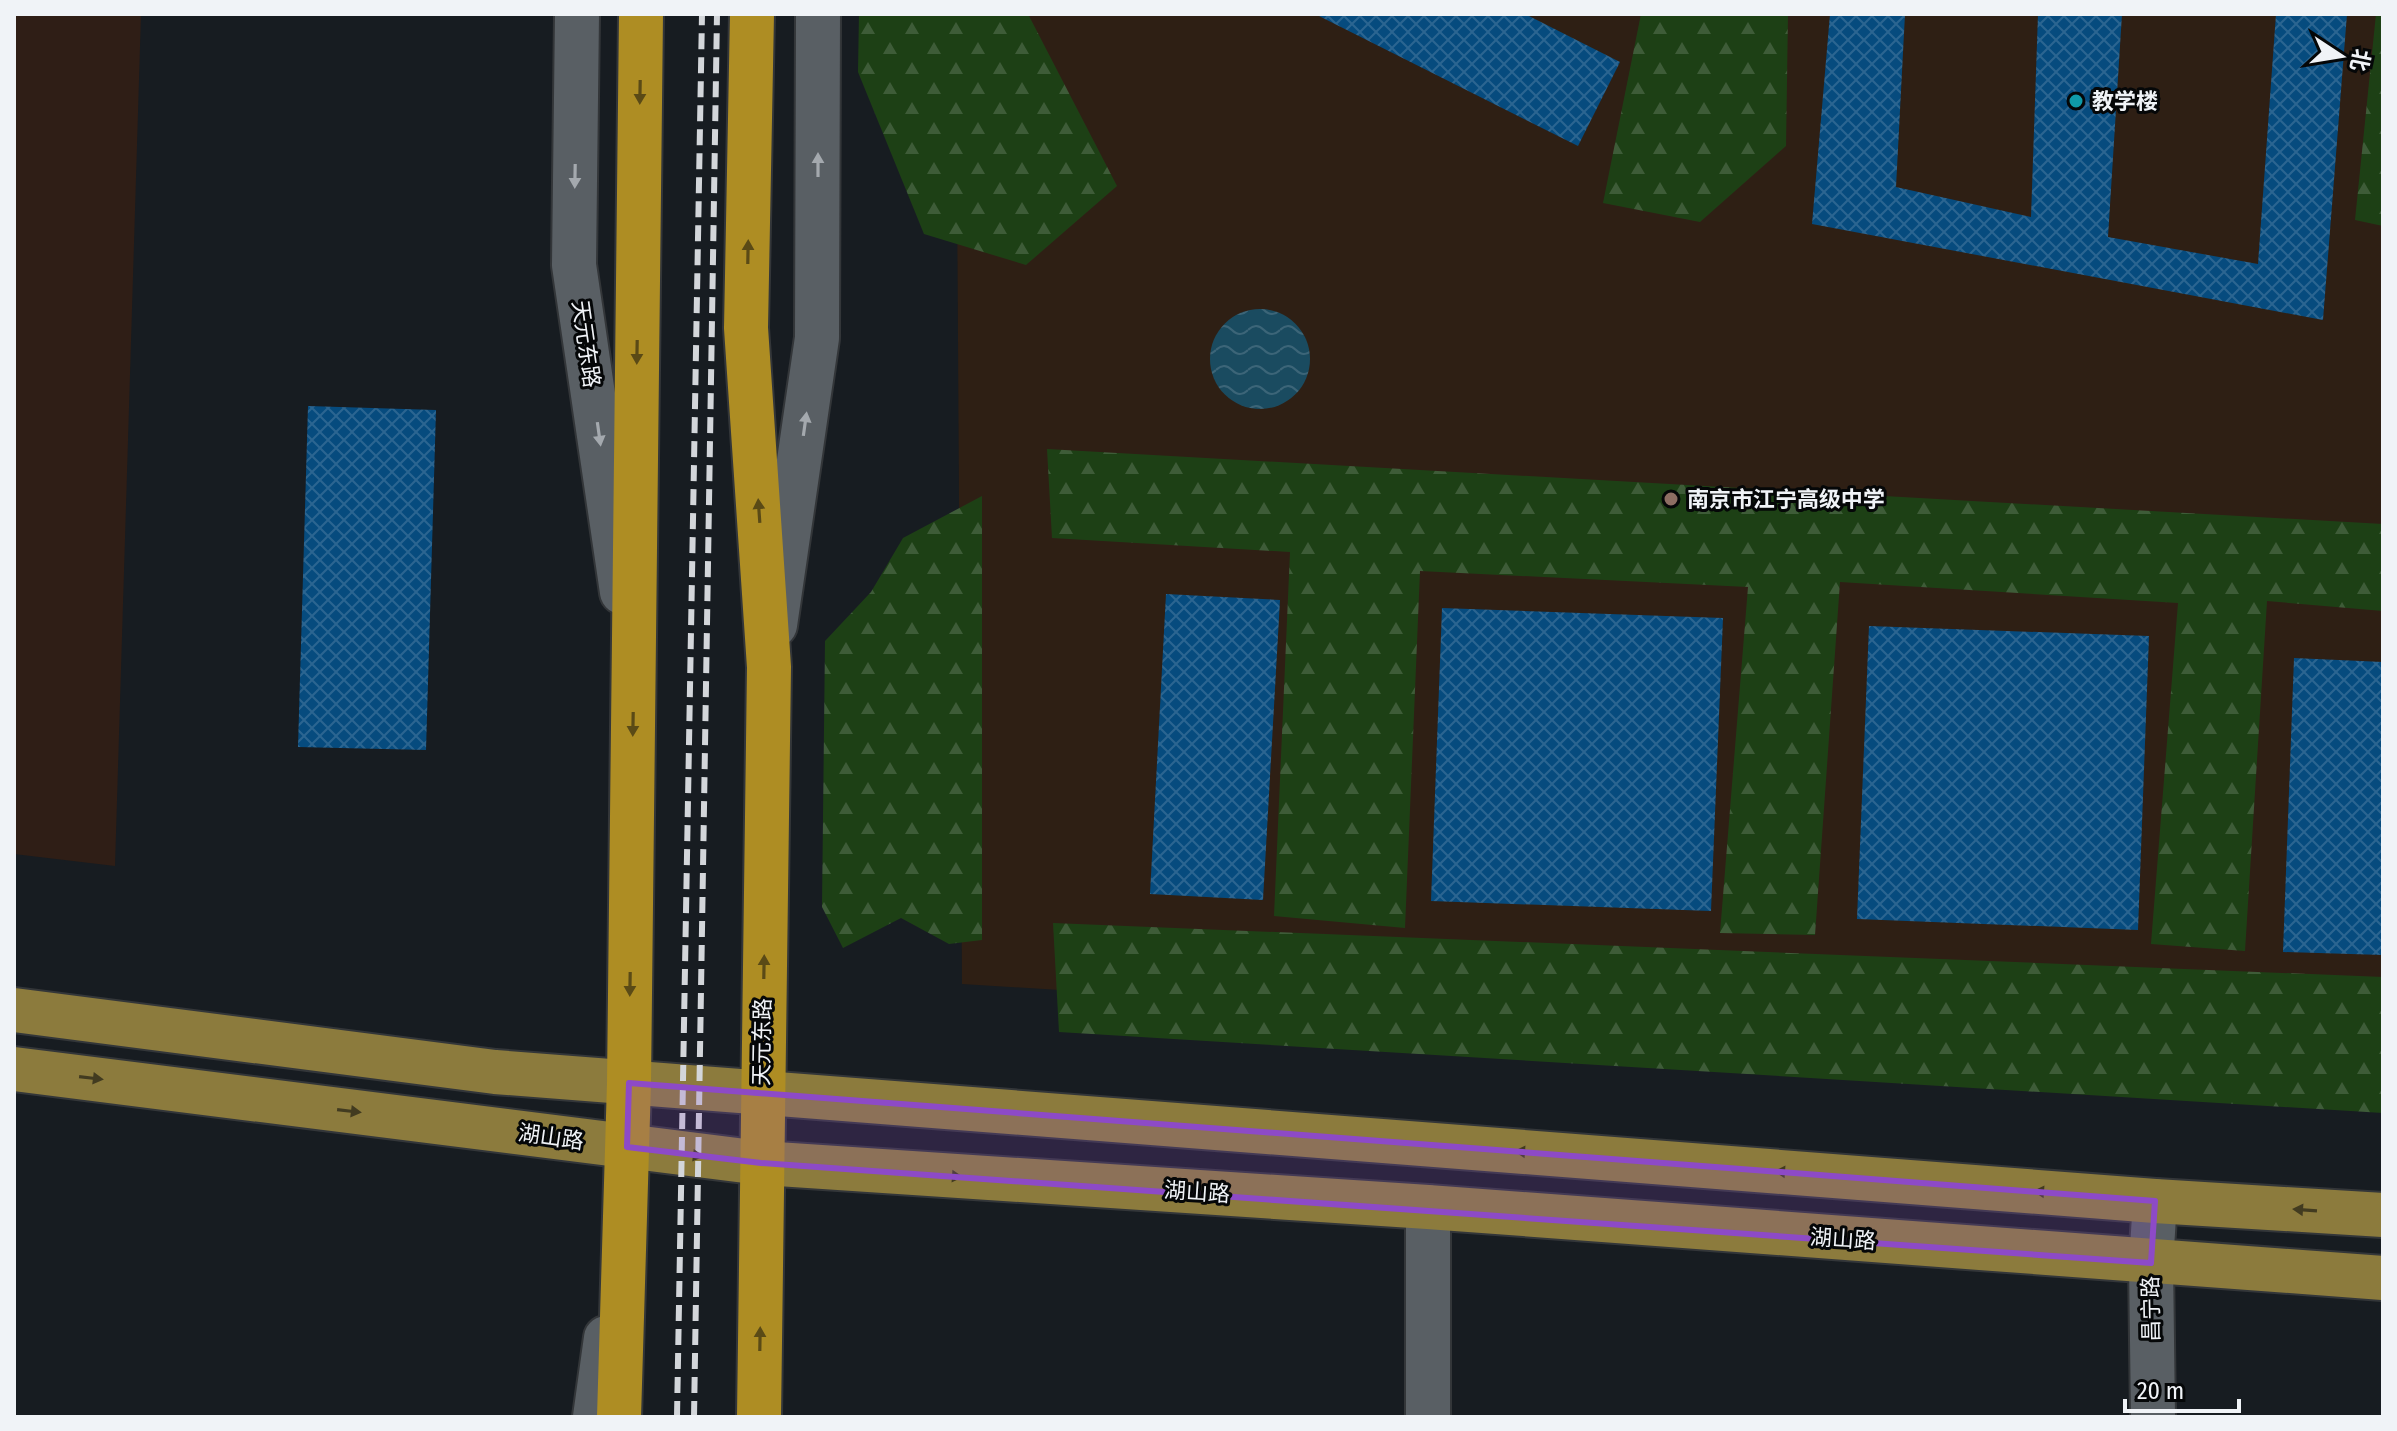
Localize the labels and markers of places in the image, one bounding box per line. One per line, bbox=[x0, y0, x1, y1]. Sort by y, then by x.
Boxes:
place label: 教学楼 bbox=[2092, 88, 2158, 115]
marker: 教学楼 bbox=[2067, 92, 2085, 110]
place label: 南京市江宁高级中学 bbox=[1687, 486, 1885, 513]
marker: 南京市江宁高级中学 bbox=[1662, 490, 1680, 508]

